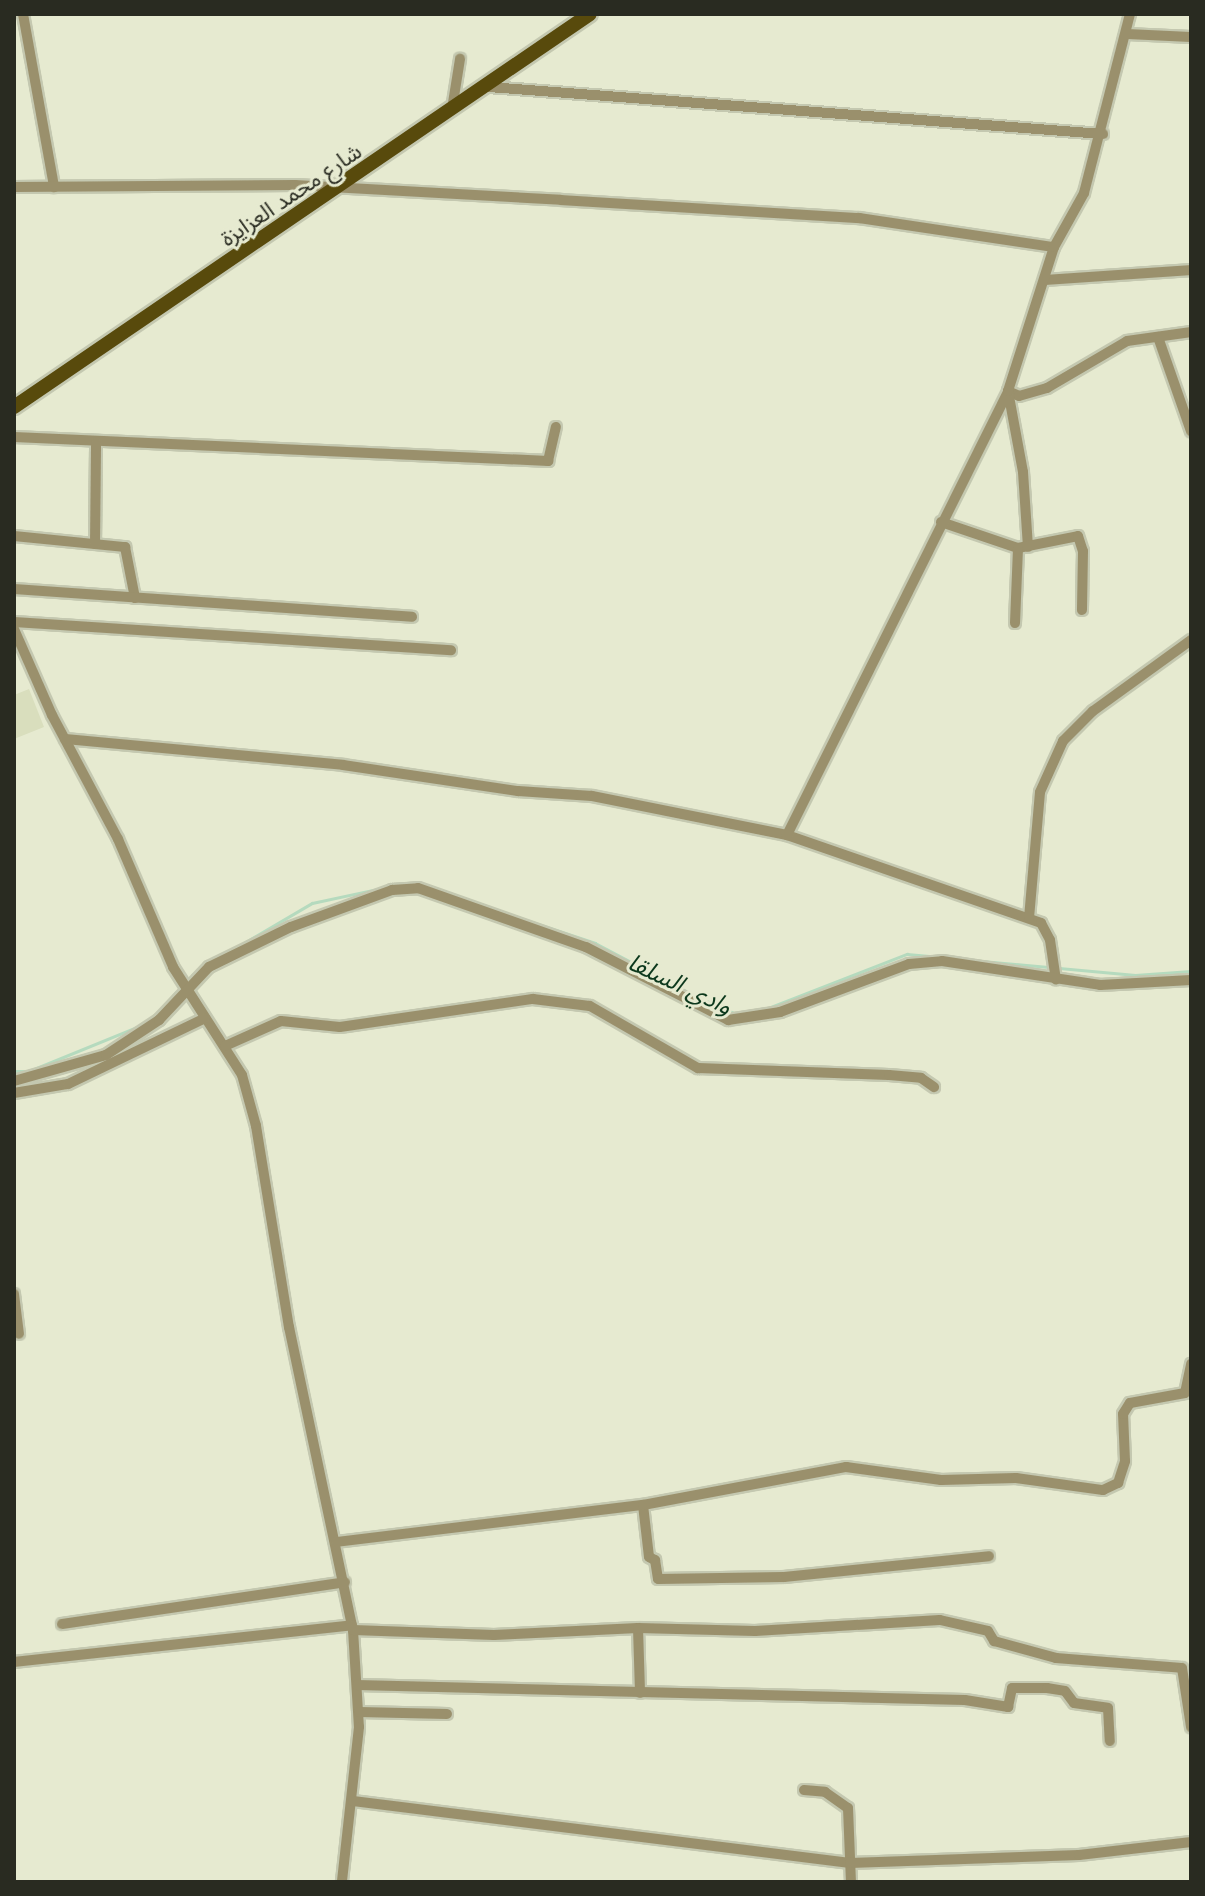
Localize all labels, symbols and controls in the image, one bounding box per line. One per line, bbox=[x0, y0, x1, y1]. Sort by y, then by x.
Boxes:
street label: شارع محمد العزايزة bbox=[215, 138, 367, 252]
water label: وادي السلقا bbox=[623, 947, 737, 1021]

